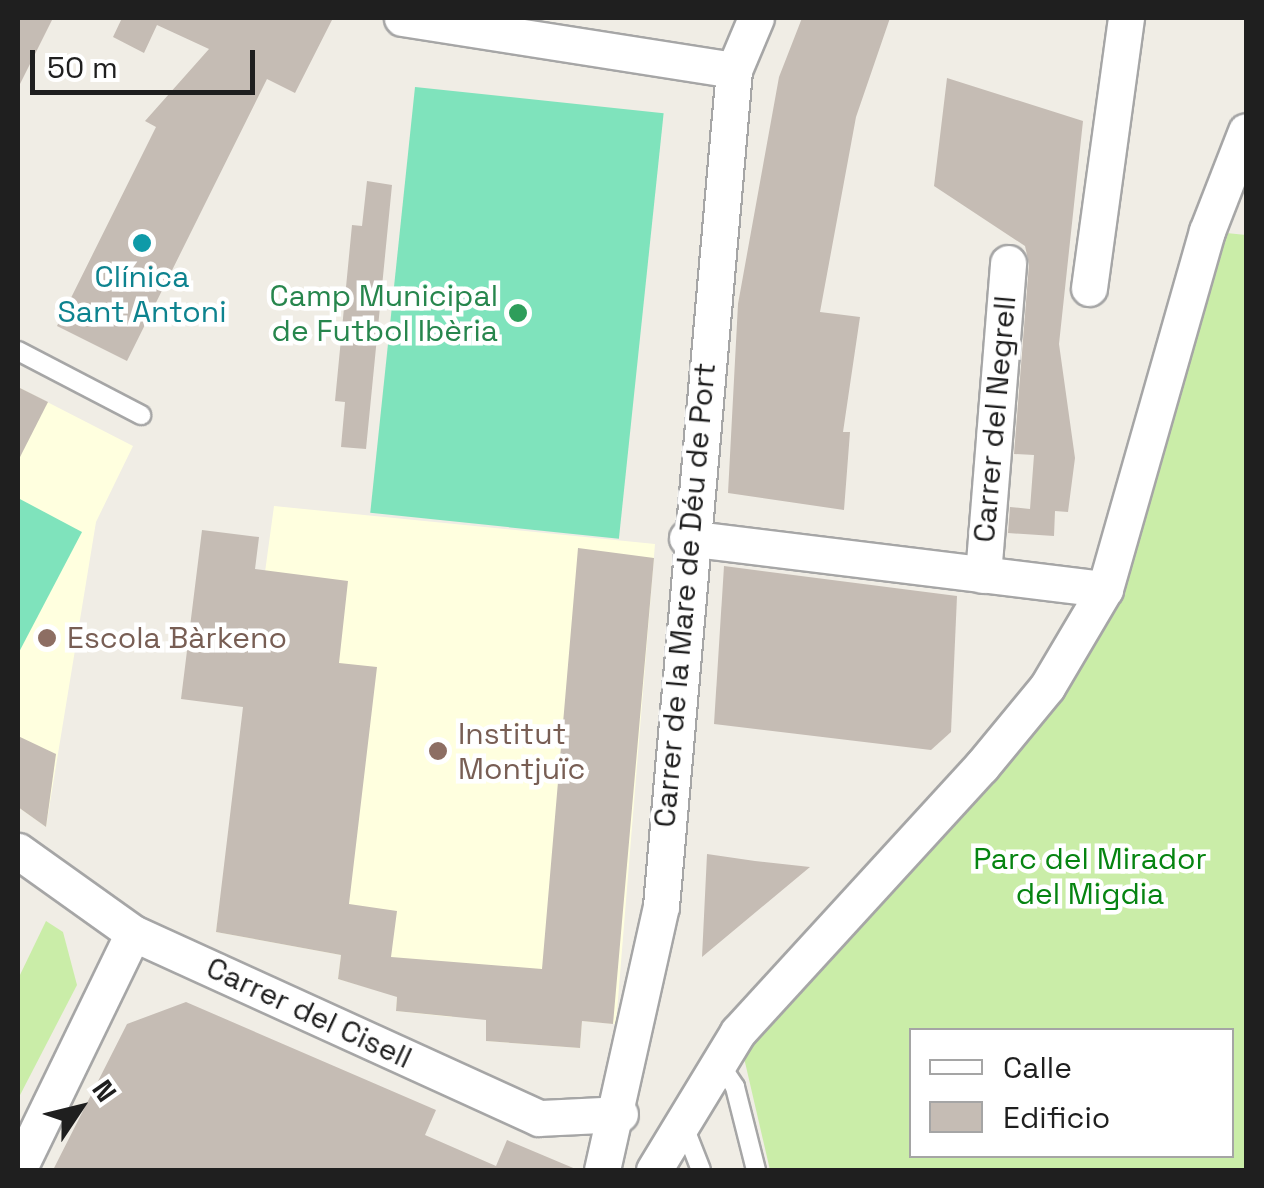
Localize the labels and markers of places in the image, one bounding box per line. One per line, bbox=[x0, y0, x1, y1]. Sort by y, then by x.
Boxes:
marker: Clínica Sant Antoni bbox=[131, 232, 153, 254]
place label: Clínica Sant Antoni bbox=[57, 259, 227, 330]
place label: Camp Municipal de Futbol Ibèria bbox=[269, 278, 498, 348]
marker: Camp Municipal de Futbol Ibèria bbox=[507, 302, 529, 324]
place label: Escola Bàrkeno bbox=[67, 620, 287, 656]
marker: Escola Bàrkeno bbox=[36, 627, 58, 649]
place label: Institut Montjuïc bbox=[458, 716, 585, 786]
marker: Institut Montjuïc bbox=[427, 740, 449, 762]

